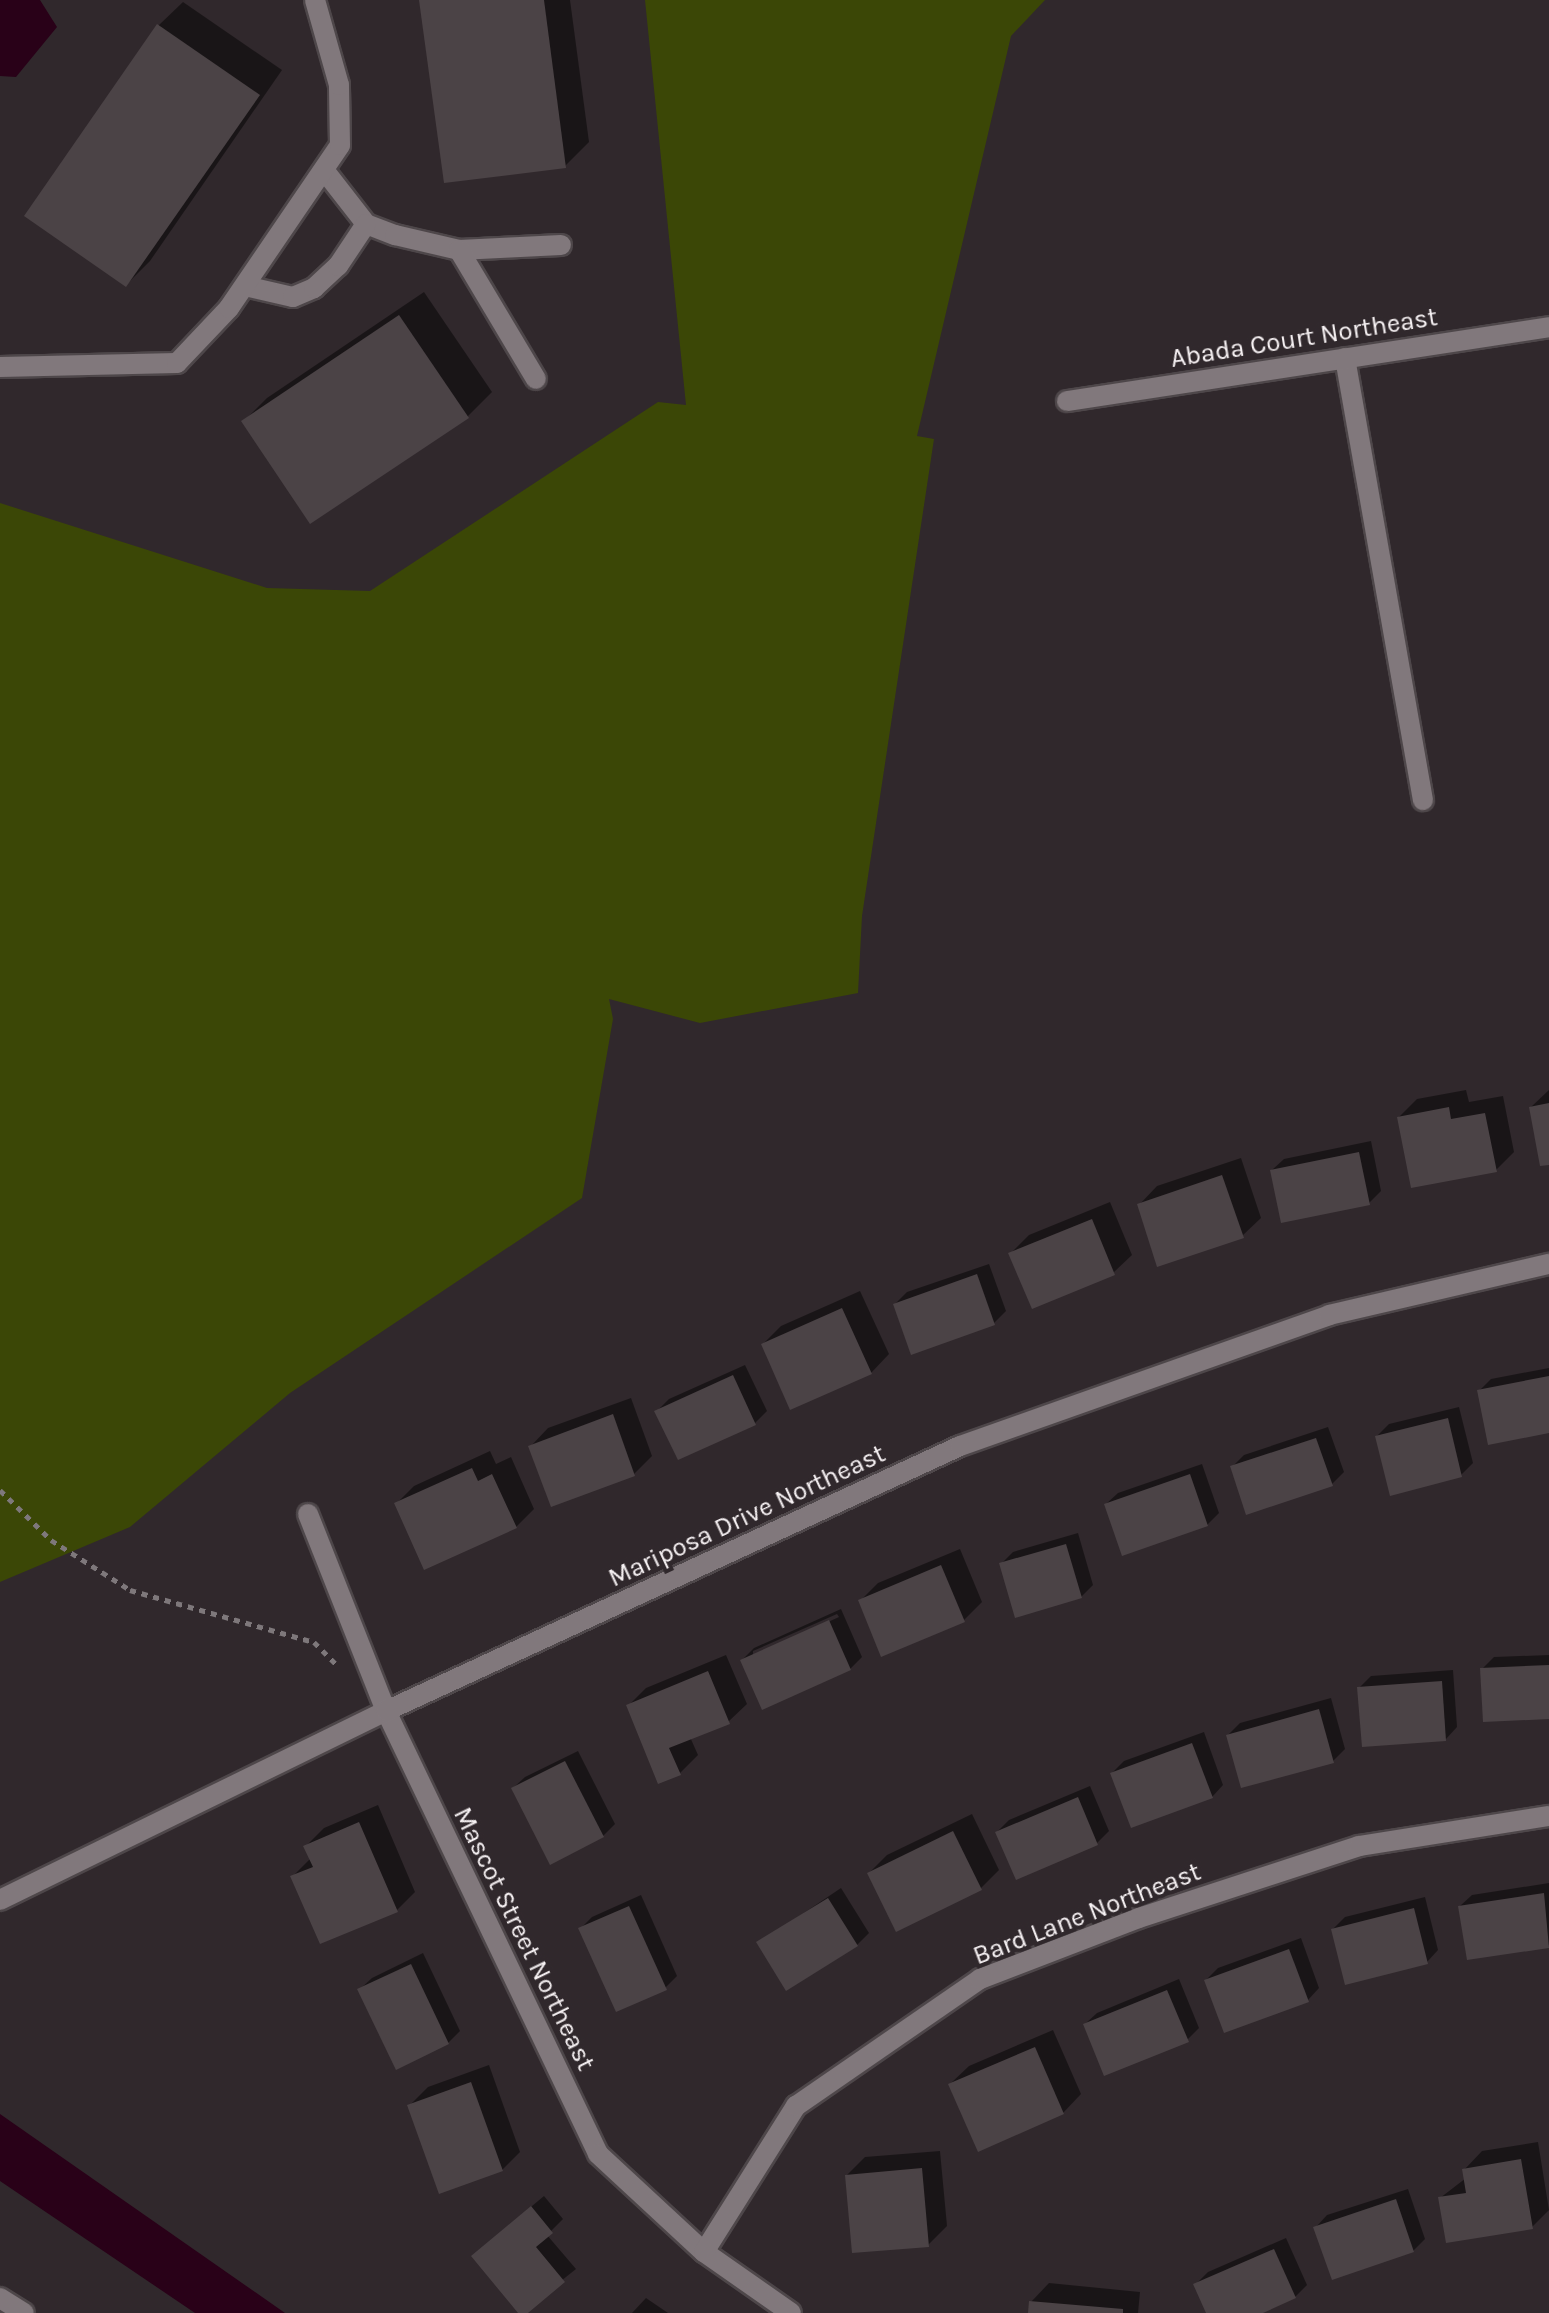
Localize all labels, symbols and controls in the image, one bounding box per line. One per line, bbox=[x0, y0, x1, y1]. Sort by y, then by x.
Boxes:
street label: Abada Court Northeast bbox=[1168, 301, 1440, 375]
street label: Mariposa Drive Northeast bbox=[604, 1438, 890, 1594]
street label: Mascot Street Northeast bbox=[447, 1802, 601, 2076]
street label: Bard Lane Northeast bbox=[969, 1856, 1205, 1972]

